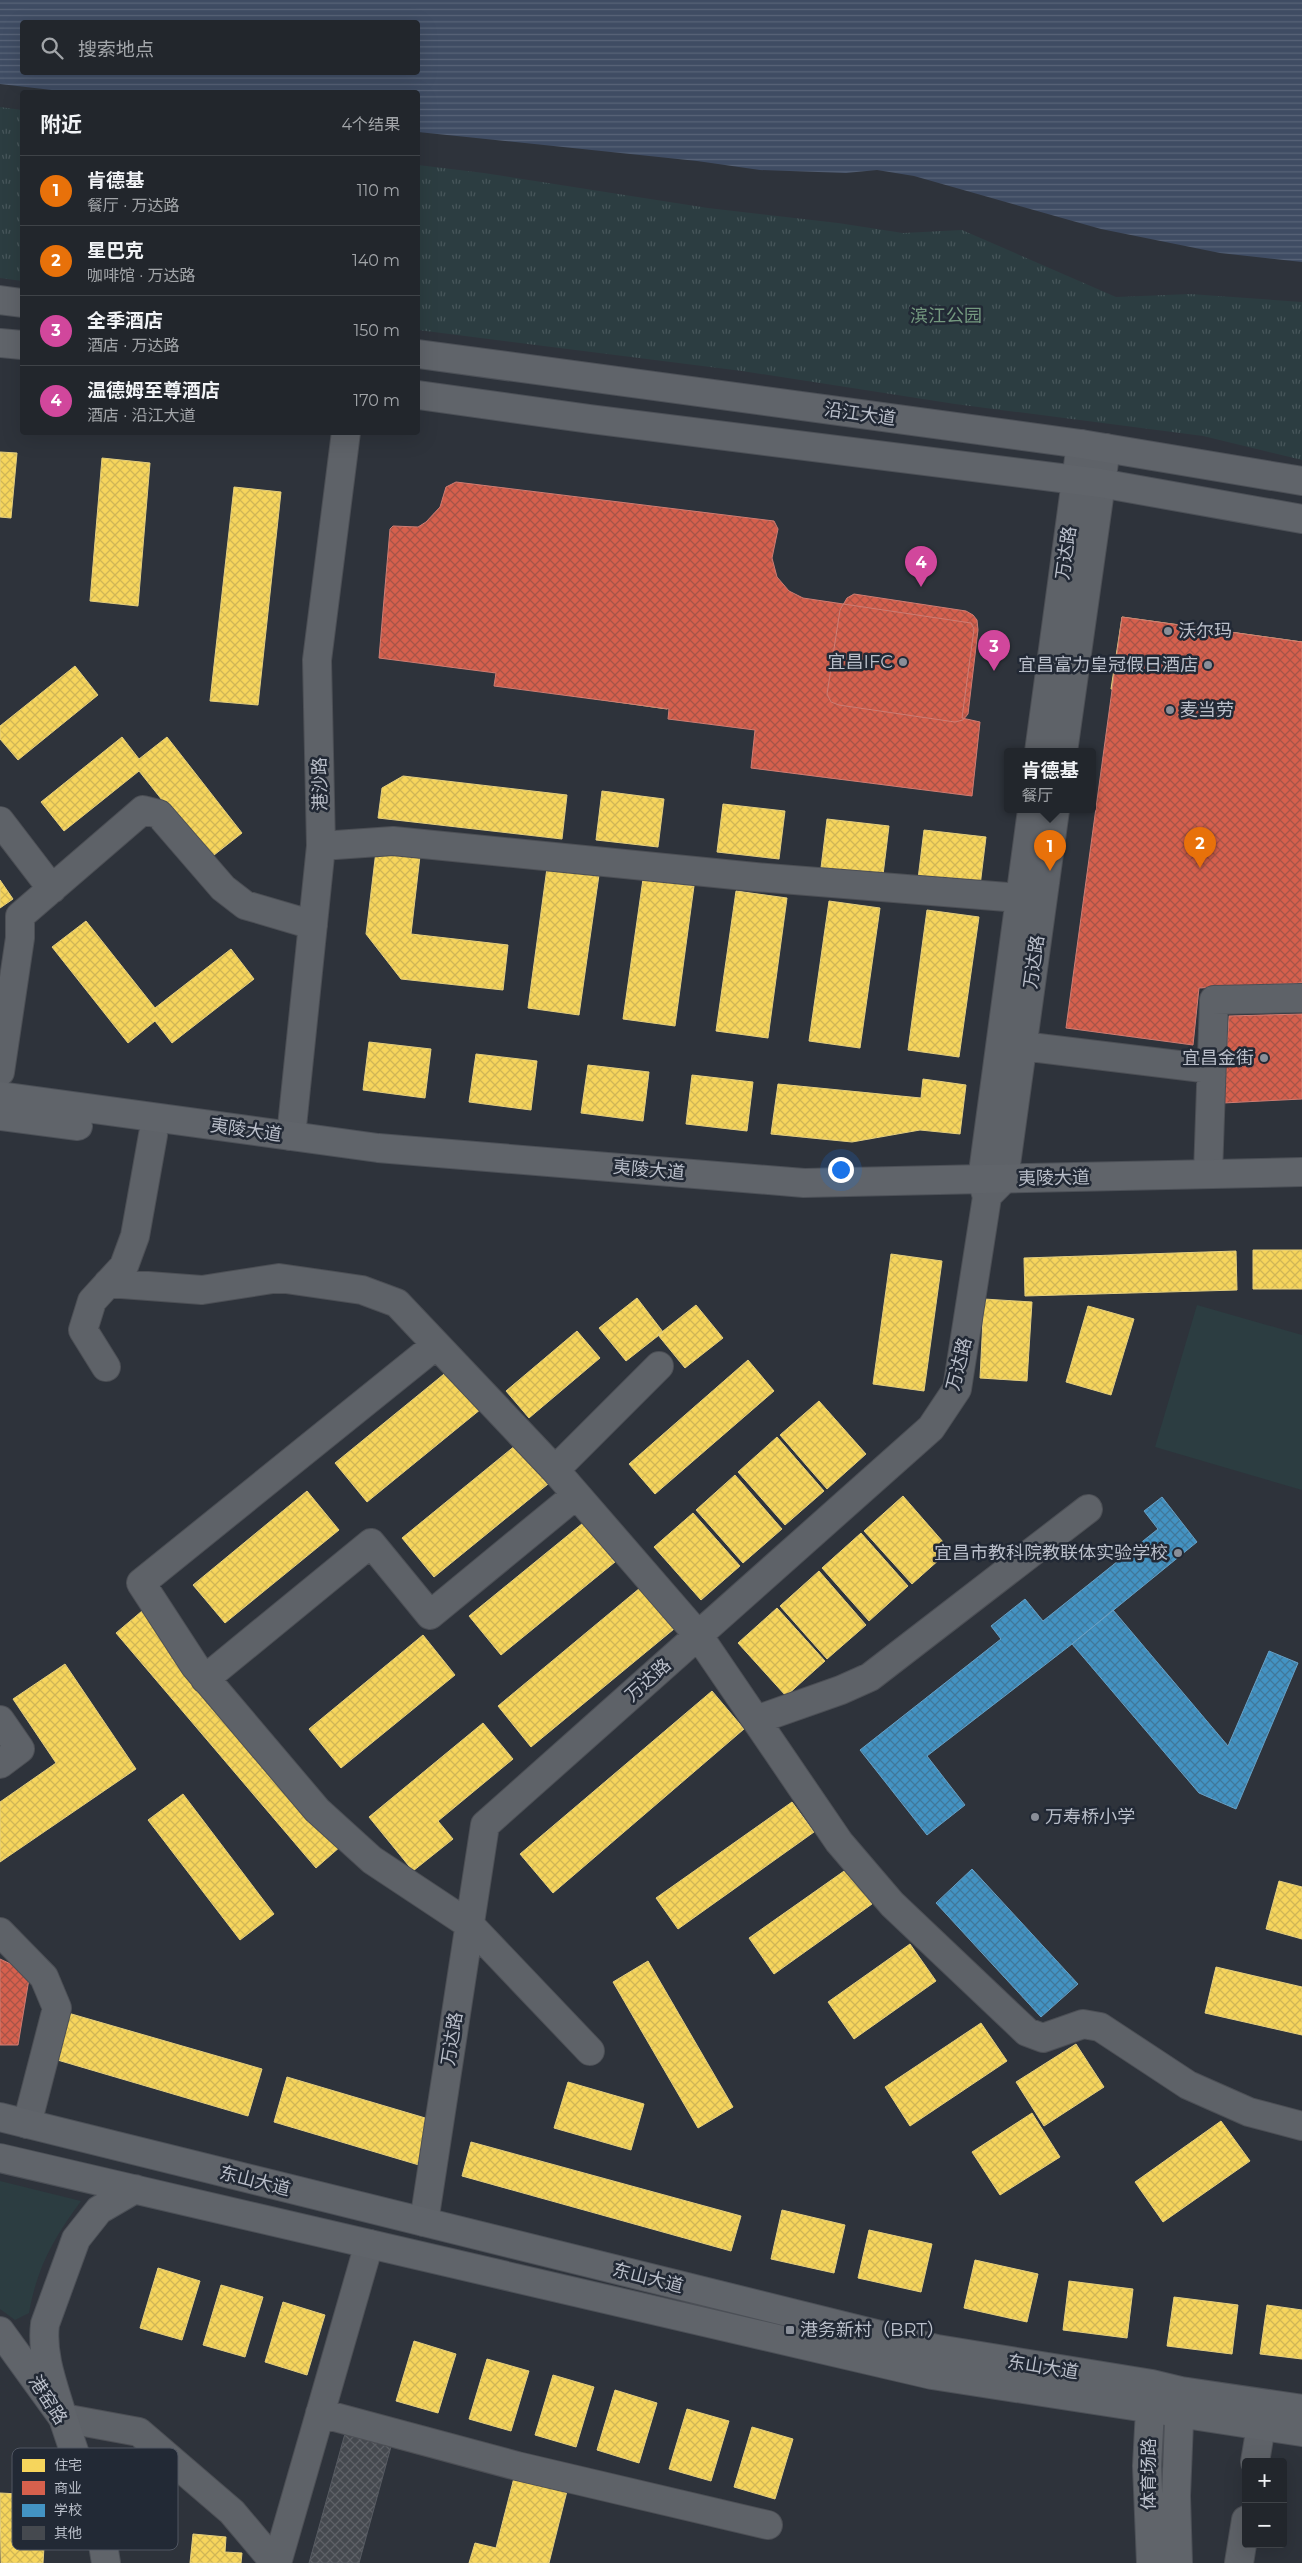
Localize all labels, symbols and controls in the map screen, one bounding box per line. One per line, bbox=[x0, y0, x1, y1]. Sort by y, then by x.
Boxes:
search box bbox=[20, 20, 420, 75]
icon: search bbox=[38, 34, 66, 62]
text: 搜索地点 bbox=[78, 38, 154, 61]
text: 附近 bbox=[40, 112, 82, 137]
text: 4个结果 bbox=[341, 115, 400, 134]
text: 肯德基 bbox=[87, 169, 144, 192]
text: 1 bbox=[53, 181, 59, 200]
text: 110 m bbox=[357, 181, 400, 200]
text: 餐厅 · 万达路 bbox=[87, 196, 179, 215]
text: 星巴克 bbox=[87, 239, 144, 262]
text: 2 bbox=[51, 251, 61, 270]
text: 140 m bbox=[352, 251, 400, 270]
text: 咖啡馆 · 万达路 bbox=[87, 266, 195, 285]
park label: 滨江公园 bbox=[910, 305, 982, 327]
text: 全季酒店 bbox=[87, 309, 163, 332]
text: 3 bbox=[51, 321, 61, 340]
text: 150 m bbox=[353, 321, 400, 340]
text: 酒店 · 万达路 bbox=[87, 336, 179, 355]
text: 温德姆至尊酒店 bbox=[87, 379, 220, 402]
text: 4 bbox=[50, 391, 62, 410]
text: 170 m bbox=[353, 391, 400, 410]
street label: 沿江大道 bbox=[823, 398, 897, 430]
text: 酒店 · 沿江大道 bbox=[87, 406, 195, 425]
street label: 万达路 bbox=[1051, 525, 1081, 581]
pin: 4 bbox=[905, 546, 937, 587]
place label: 沃尔玛 bbox=[1178, 620, 1232, 642]
marker: 沃尔玛 bbox=[1162, 625, 1174, 637]
pin: 3 bbox=[978, 630, 1010, 671]
place label: 宜昌IFC bbox=[828, 651, 893, 673]
place label: 宜昌富力皇冠假日酒店 bbox=[1018, 654, 1198, 676]
marker: 宜昌IFC bbox=[897, 656, 909, 668]
marker: 宜昌富力皇冠假日酒店 bbox=[1202, 659, 1214, 671]
place label: 麦当劳 bbox=[1180, 699, 1234, 721]
marker: 麦当劳 bbox=[1164, 704, 1176, 716]
popup bbox=[1004, 748, 1096, 813]
street label: 港沙路 bbox=[309, 757, 331, 811]
text: 肯德基 bbox=[1021, 759, 1079, 782]
text: 餐厅 bbox=[1021, 786, 1054, 805]
pin: 2 bbox=[1184, 827, 1216, 868]
pin: 1 bbox=[1034, 830, 1066, 871]
street label: 万达路 bbox=[1019, 934, 1049, 990]
place label: 宜昌金街 bbox=[1182, 1047, 1254, 1069]
marker: 宜昌金街 bbox=[1258, 1052, 1270, 1064]
street label: 夷陵大道 bbox=[209, 1114, 283, 1146]
street label: 夷陵大道 bbox=[612, 1156, 686, 1184]
your location bbox=[828, 1157, 854, 1183]
street label: 夷陵大道 bbox=[1018, 1166, 1090, 1190]
street label: 万达路 bbox=[942, 1335, 976, 1393]
place label: 宜昌市教科院教联体实验学校 bbox=[934, 1542, 1168, 1564]
marker: 宜昌市教科院教联体实验学校 bbox=[1172, 1547, 1184, 1559]
street label: 万达路 bbox=[621, 1654, 675, 1706]
place label: 万寿桥小学 bbox=[1045, 1806, 1135, 1828]
marker: 万寿桥小学 bbox=[1029, 1811, 1041, 1823]
street label: 万达路 bbox=[437, 2011, 467, 2067]
street label: 东山大道 bbox=[217, 2162, 293, 2200]
street label: 东山大道 bbox=[610, 2259, 686, 2297]
place label: 港务新村（BRT） bbox=[800, 2319, 945, 2341]
marker: 港务新村（BRT） bbox=[784, 2324, 796, 2336]
street label: 东山大道 bbox=[1006, 2351, 1080, 2383]
street label: 港窑路 bbox=[24, 2371, 72, 2429]
street label: 体育场路 bbox=[1138, 2438, 1160, 2510]
legend bbox=[12, 2448, 178, 2550]
text: 住宅 bbox=[54, 2456, 82, 2474]
map controls bbox=[1242, 2458, 1287, 2548]
button: + bbox=[1242, 2458, 1287, 2503]
text: 商业 bbox=[54, 2479, 82, 2497]
text: 学校 bbox=[54, 2501, 82, 2519]
button: − bbox=[1242, 2503, 1287, 2548]
text: 其他 bbox=[54, 2524, 82, 2542]

